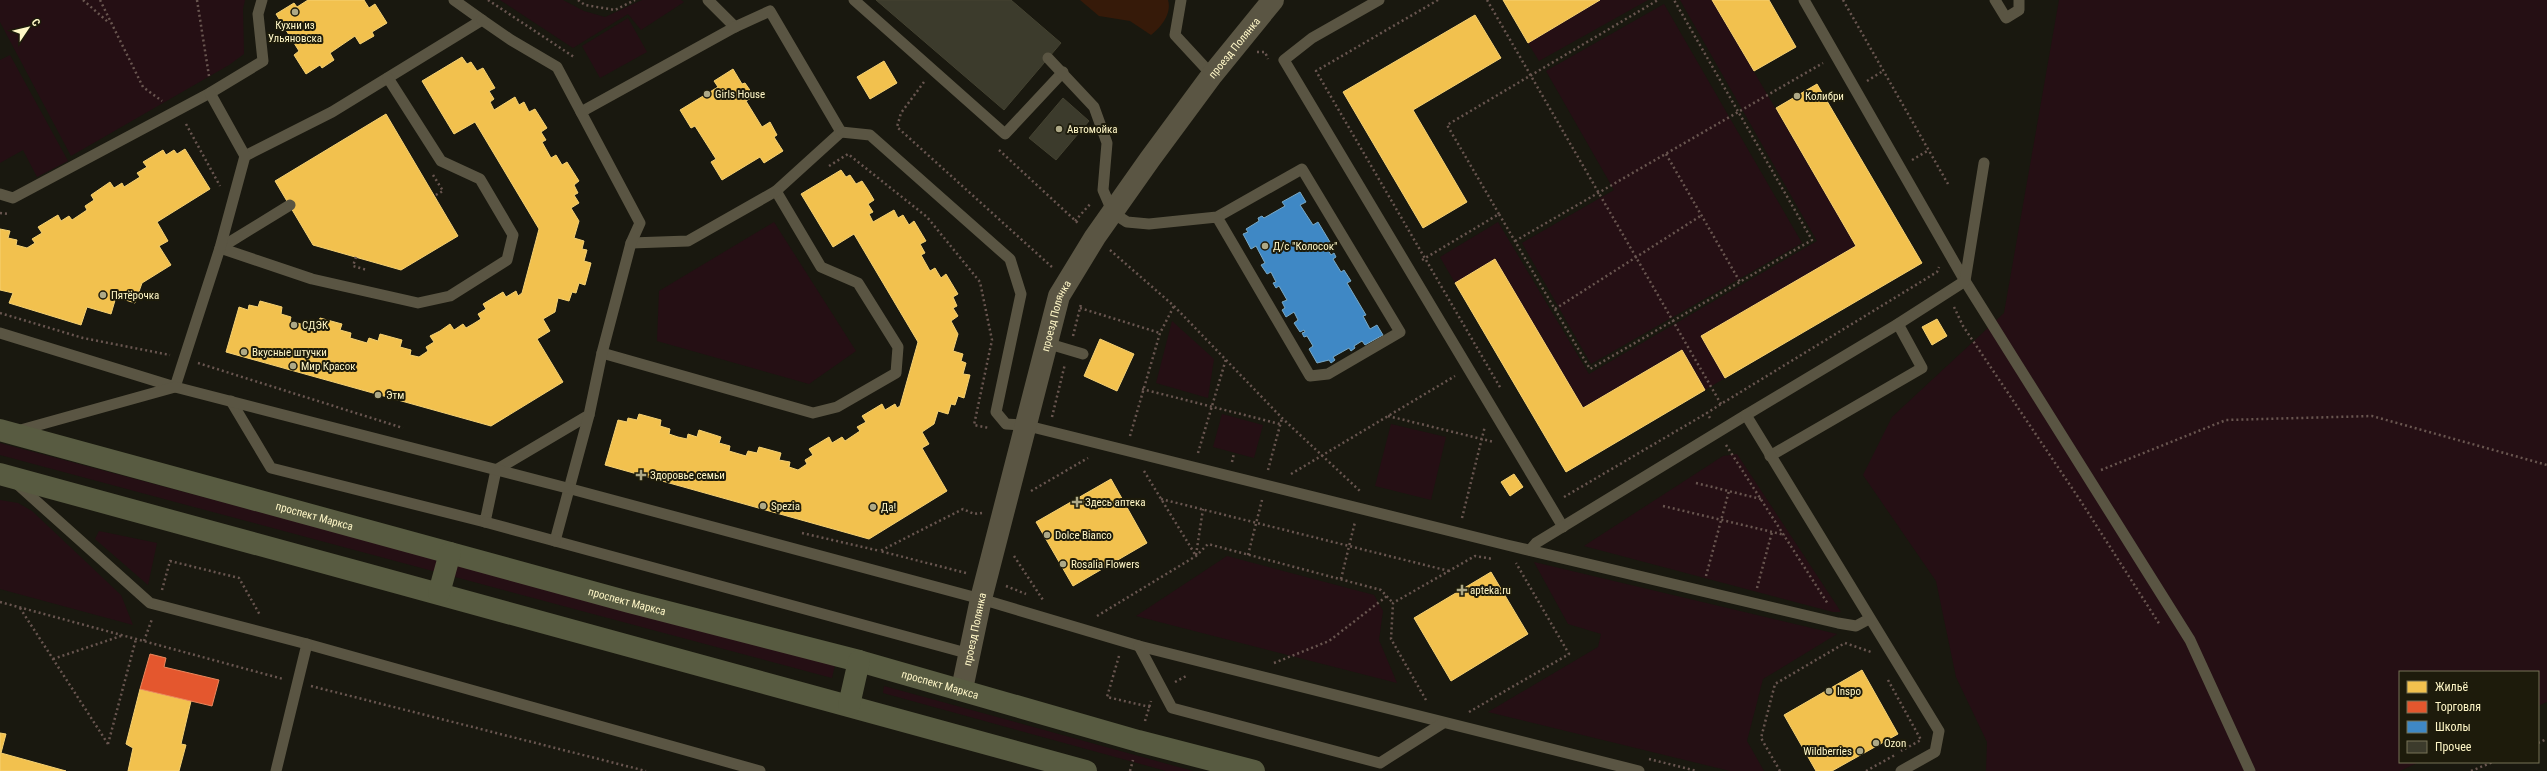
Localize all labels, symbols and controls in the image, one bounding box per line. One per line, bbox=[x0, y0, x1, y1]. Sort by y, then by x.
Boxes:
marker: Кухни из Ульяновска bbox=[290, 7, 300, 17]
north arrow bbox=[8, 8, 48, 48]
street label: проезд Полянка bbox=[1206, 15, 1263, 81]
text: С bbox=[29, 16, 43, 29]
place label: Кухни из Ульяновска bbox=[268, 19, 322, 45]
place label: Girls House bbox=[715, 88, 765, 101]
marker: Girls House bbox=[702, 89, 712, 99]
place label: Колибри bbox=[1805, 90, 1844, 103]
marker: Колибри bbox=[1792, 91, 1802, 101]
place label: Автомойка bbox=[1067, 123, 1118, 136]
marker: Автомойка bbox=[1054, 124, 1064, 134]
place label: Д/с "Колосок" bbox=[1273, 240, 1337, 253]
marker: Д/с "Колосок" bbox=[1260, 241, 1270, 251]
street label: проезд Полянка bbox=[1039, 278, 1074, 353]
place label: Пятёрочка bbox=[111, 289, 159, 302]
marker: Пятёрочка bbox=[98, 290, 108, 300]
place label: СДЭК bbox=[302, 319, 329, 332]
marker: СДЭК bbox=[289, 320, 299, 330]
place label: Вкусные штучки bbox=[252, 346, 327, 359]
marker: Вкусные штучки bbox=[239, 347, 249, 357]
place label: Мир Красок bbox=[301, 360, 356, 373]
marker: Мир Красок bbox=[288, 361, 298, 371]
place label: Этм bbox=[386, 389, 404, 402]
marker: Этм bbox=[373, 390, 383, 400]
marker: Здоровье семьи bbox=[635, 469, 647, 481]
place label: Здоровье семьи bbox=[650, 469, 725, 482]
place label: Здесь аптека bbox=[1085, 496, 1145, 509]
marker: Здесь аптека bbox=[1072, 497, 1082, 507]
street label: проспект Маркса bbox=[274, 500, 354, 533]
place label: Spezia bbox=[771, 500, 800, 513]
marker: Spezia bbox=[758, 501, 768, 511]
place label: Да! bbox=[881, 501, 896, 514]
marker: Да! bbox=[868, 502, 878, 512]
place label: Dolce Bianco bbox=[1055, 529, 1112, 542]
marker: Dolce Bianco bbox=[1042, 530, 1052, 540]
place label: Rosalia Flowers bbox=[1071, 558, 1140, 571]
marker: Rosalia Flowers bbox=[1058, 559, 1068, 569]
place label: apteka.ru bbox=[1470, 584, 1511, 597]
street label: проспект Маркса bbox=[587, 585, 667, 618]
marker: apteka.ru bbox=[1457, 585, 1467, 595]
street label: проезд Полянка bbox=[961, 591, 989, 667]
street label: проспект Маркса bbox=[900, 668, 980, 702]
legend bbox=[2399, 671, 2539, 763]
text: Жильё bbox=[2435, 680, 2468, 694]
place label: Inspo bbox=[1837, 685, 1862, 698]
marker: Inspo bbox=[1824, 686, 1834, 696]
text: Торговля bbox=[2435, 700, 2481, 714]
text: Школы bbox=[2435, 720, 2471, 734]
place label: Ozon bbox=[1884, 737, 1906, 750]
marker: Ozon bbox=[1871, 738, 1881, 748]
text: Прочее bbox=[2435, 740, 2472, 754]
place label: Wildberries bbox=[1803, 745, 1852, 758]
marker: Wildberries bbox=[1855, 746, 1865, 756]

